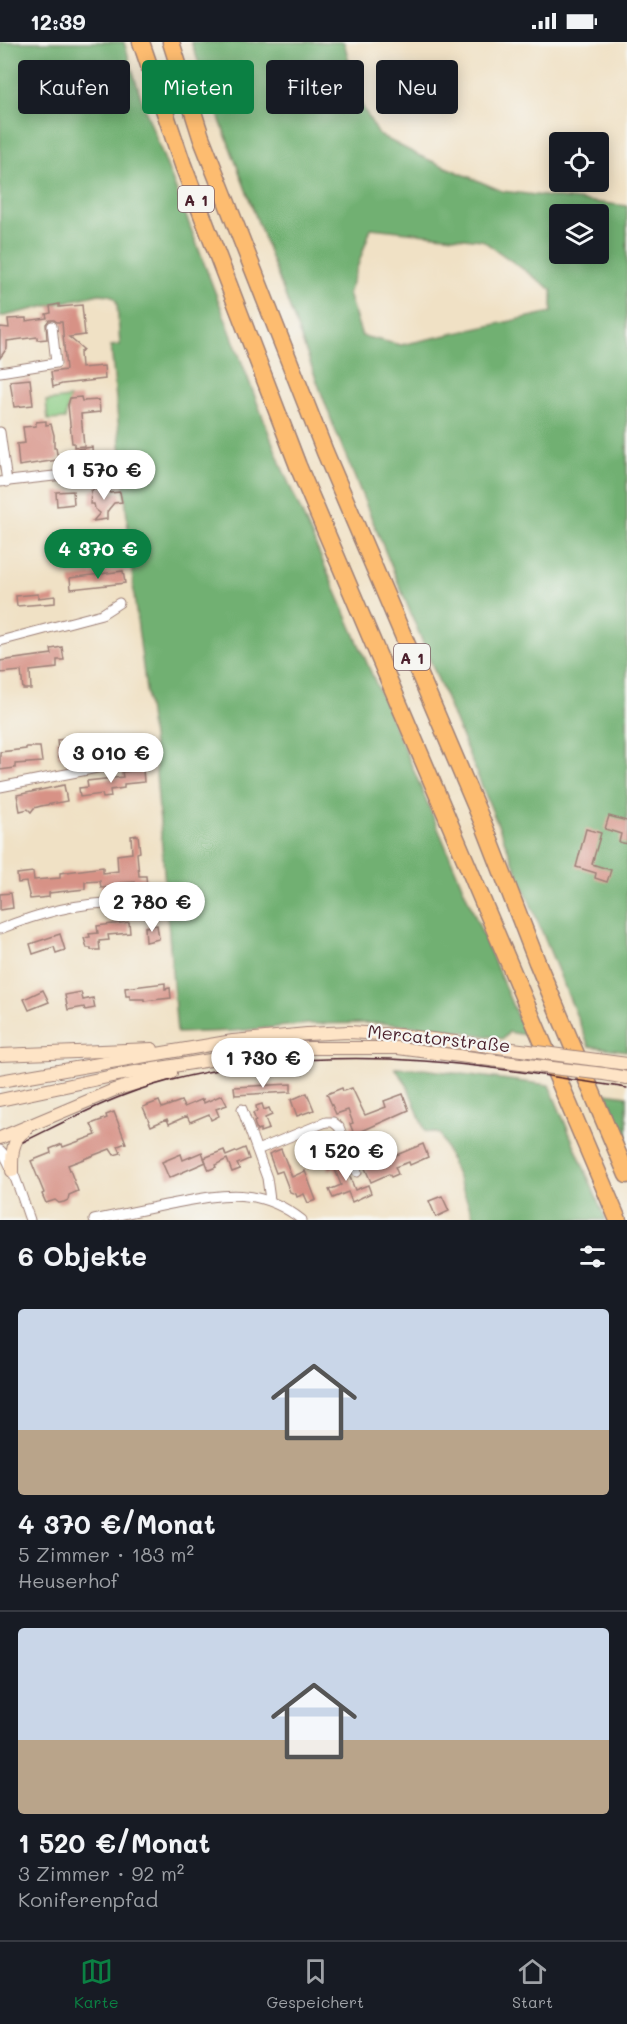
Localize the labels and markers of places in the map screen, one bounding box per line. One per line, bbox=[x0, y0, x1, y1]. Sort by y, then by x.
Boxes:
pin: 1 570 € bbox=[49, 450, 159, 501]
pin: 4 370 € bbox=[43, 529, 153, 580]
pin: 3 010 € bbox=[56, 733, 166, 784]
pin: 2 780 € bbox=[97, 882, 207, 933]
pin: 1 730 € bbox=[208, 1038, 318, 1089]
pin: 1 520 € bbox=[291, 1131, 401, 1182]

